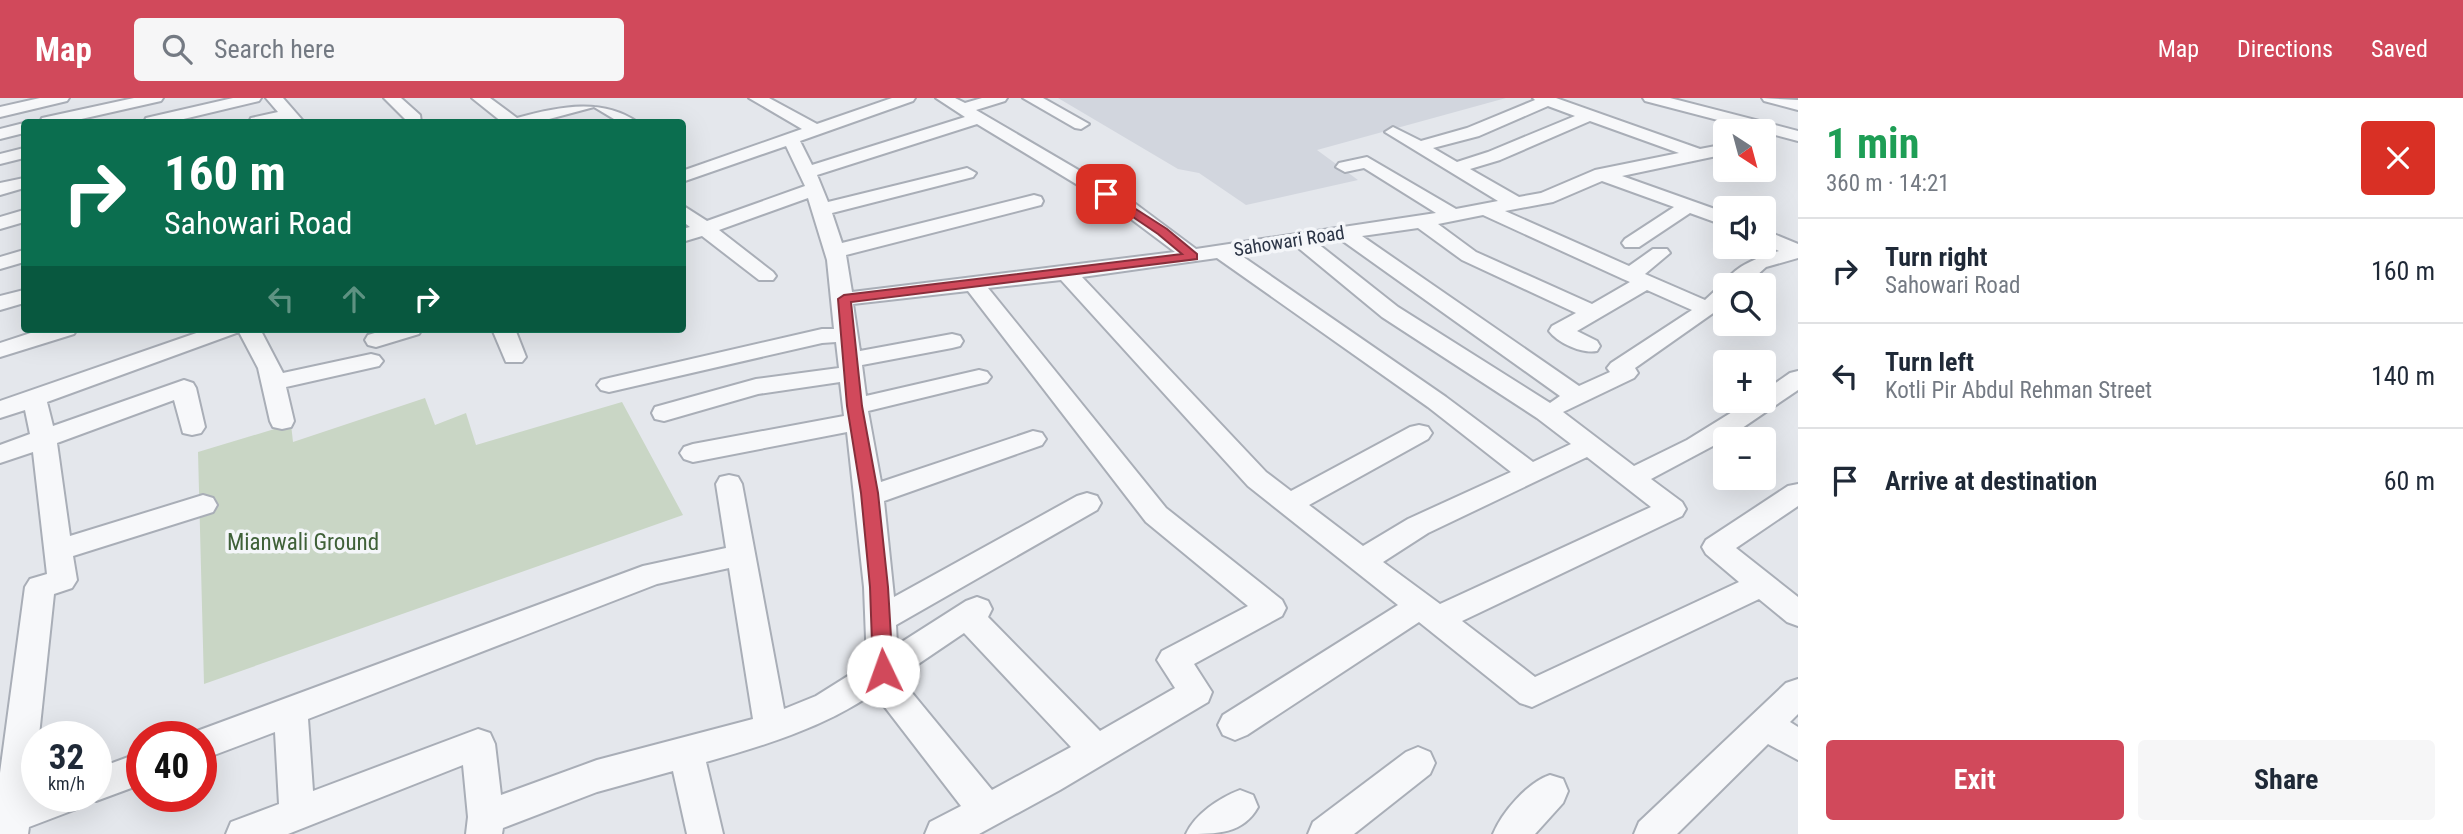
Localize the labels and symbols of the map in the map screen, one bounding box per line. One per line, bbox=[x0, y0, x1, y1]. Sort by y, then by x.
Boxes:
north arrow bbox=[1713, 119, 1776, 182]
pin bbox=[1076, 164, 1136, 224]
street label: Sahowari Road bbox=[1232, 221, 1346, 261]
park label: Mianwali Ground bbox=[227, 529, 379, 556]
position arrow bbox=[846, 634, 920, 708]
speed limit sign: 40 bbox=[126, 721, 217, 812]

